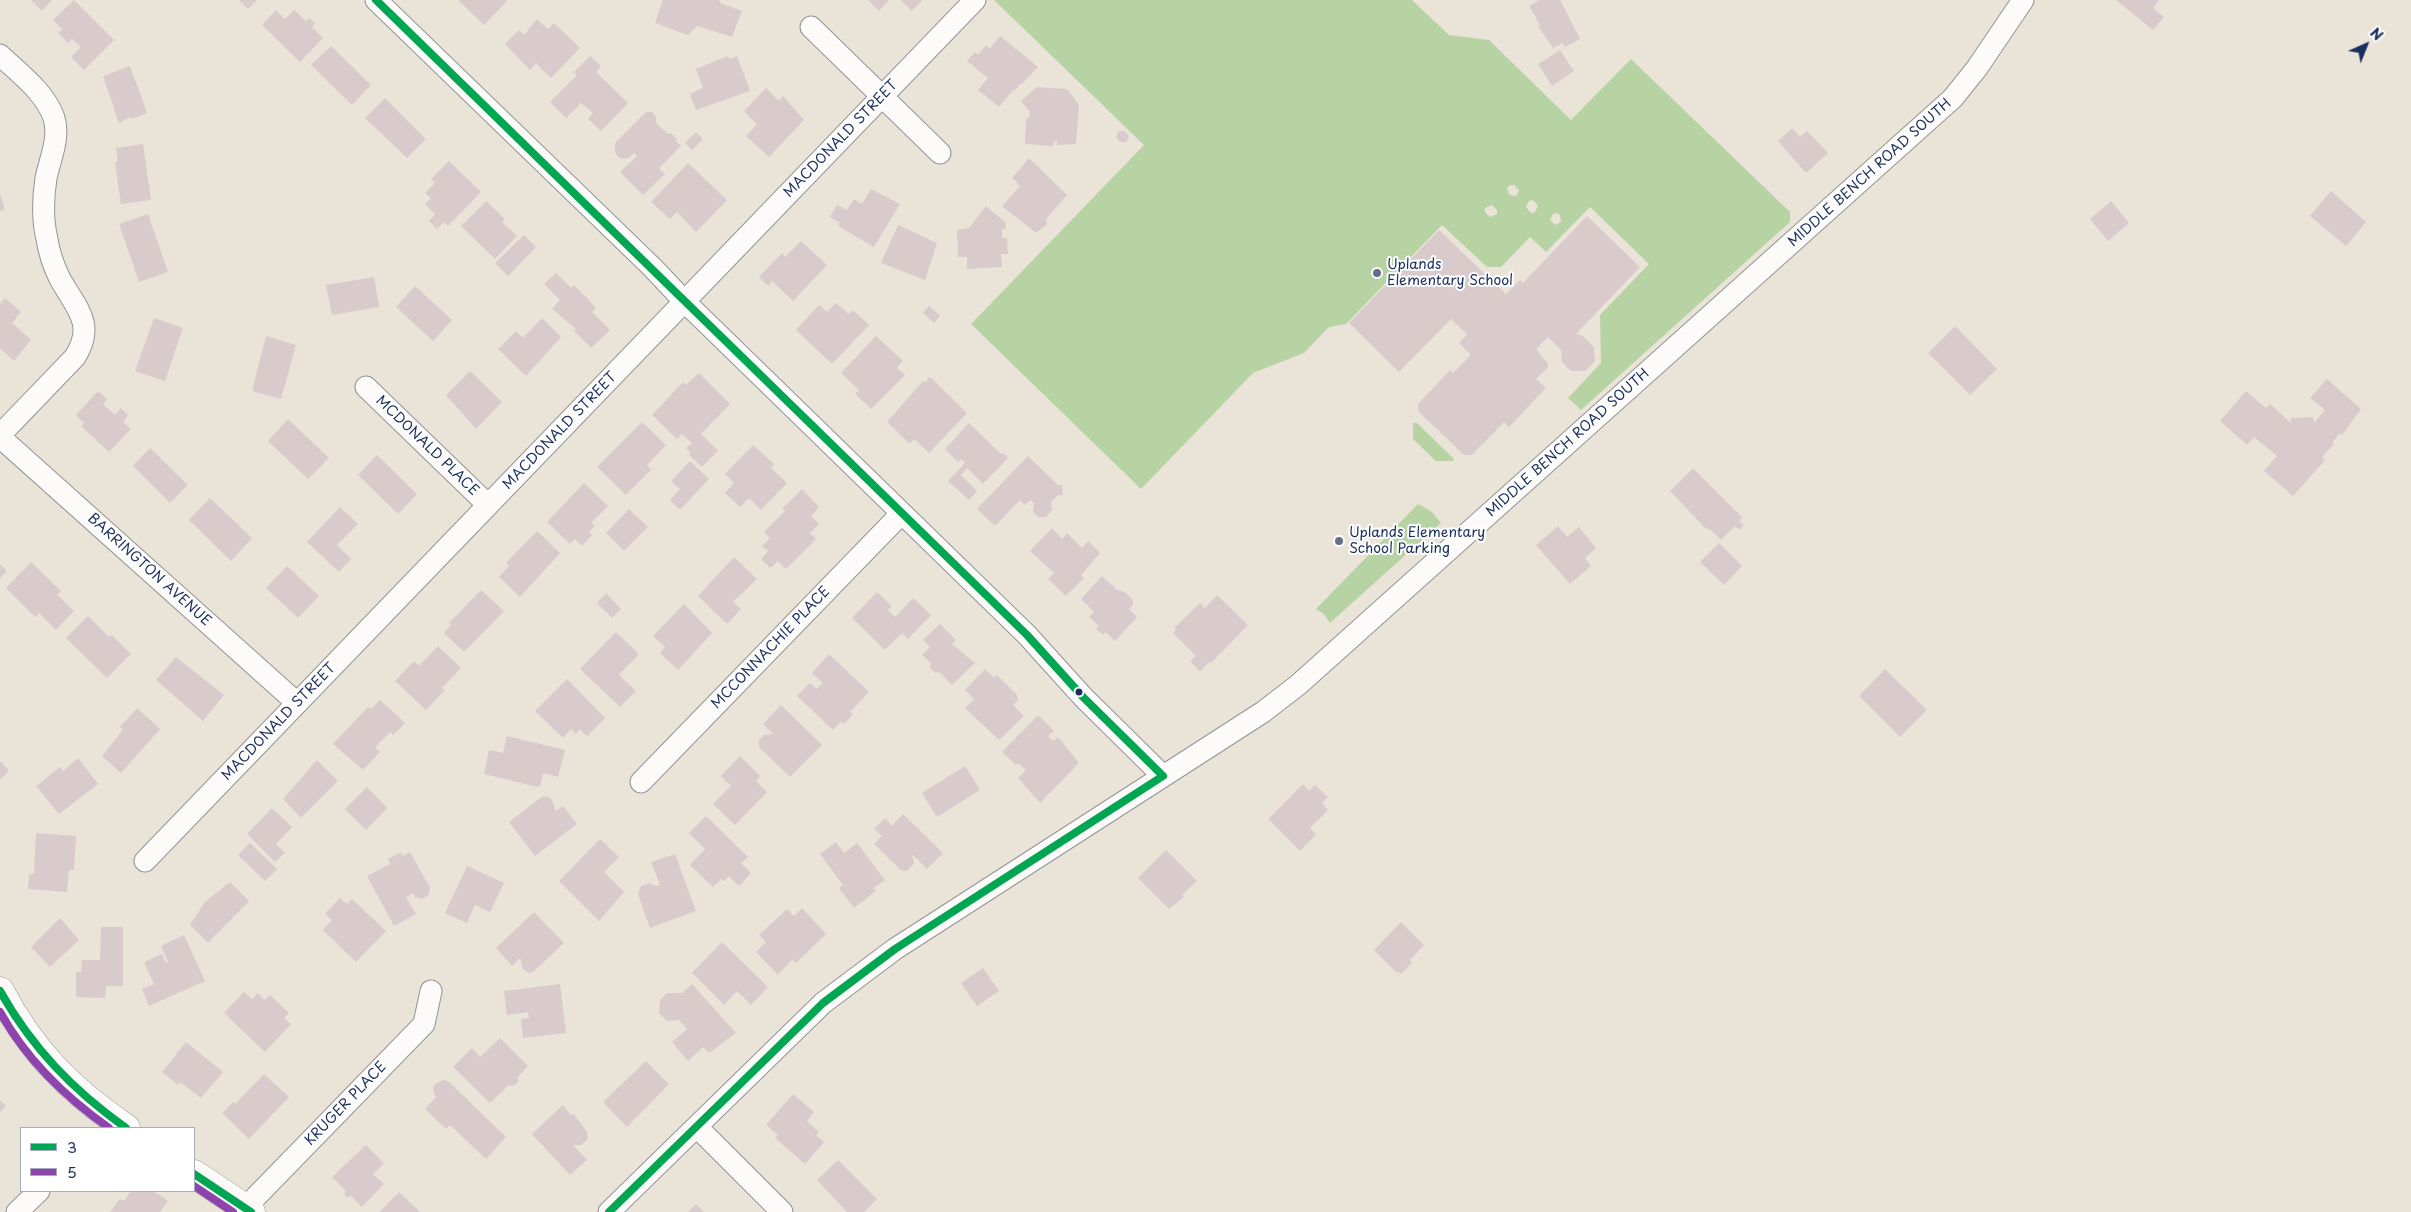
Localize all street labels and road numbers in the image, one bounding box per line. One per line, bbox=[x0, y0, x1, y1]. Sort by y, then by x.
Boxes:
street label: MACDONALD STREET bbox=[781, 77, 901, 201]
street label: MIDDLE BENCH ROAD SOUTH bbox=[1785, 95, 1955, 251]
street label: MIDDLE BENCH ROAD SOUTH bbox=[1483, 365, 1653, 521]
street label: MACDONALD STREET bbox=[500, 369, 620, 493]
street label: MCDONALD PLACE bbox=[372, 392, 482, 500]
street label: BARRINGTON AVENUE bbox=[84, 510, 214, 630]
street label: MCCONNACHIE PLACE bbox=[708, 583, 834, 713]
street label: MACDONALD STREET bbox=[219, 660, 339, 784]
street label: KRUGER PLACE bbox=[302, 1059, 390, 1149]

